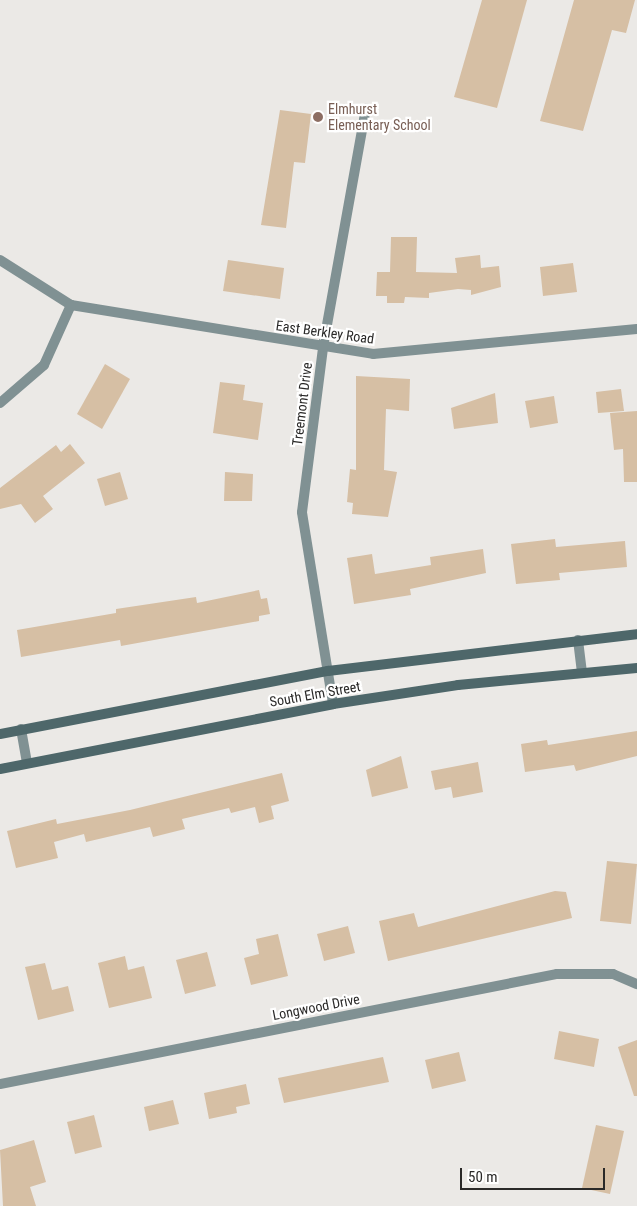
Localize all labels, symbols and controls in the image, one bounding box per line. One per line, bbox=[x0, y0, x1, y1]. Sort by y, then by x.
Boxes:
place label: Elmhurst Elementary School bbox=[328, 101, 431, 134]
marker: Elmhurst Elementary School bbox=[312, 111, 324, 123]
street label: East Berkley Road bbox=[275, 317, 375, 347]
street label: Treemont Drive bbox=[289, 361, 315, 447]
street label: South Elm Street bbox=[268, 678, 362, 710]
street label: Longwood Drive bbox=[271, 990, 361, 1024]
scale bar bbox=[462, 1158, 607, 1190]
text: 50 m bbox=[468, 1168, 498, 1186]

